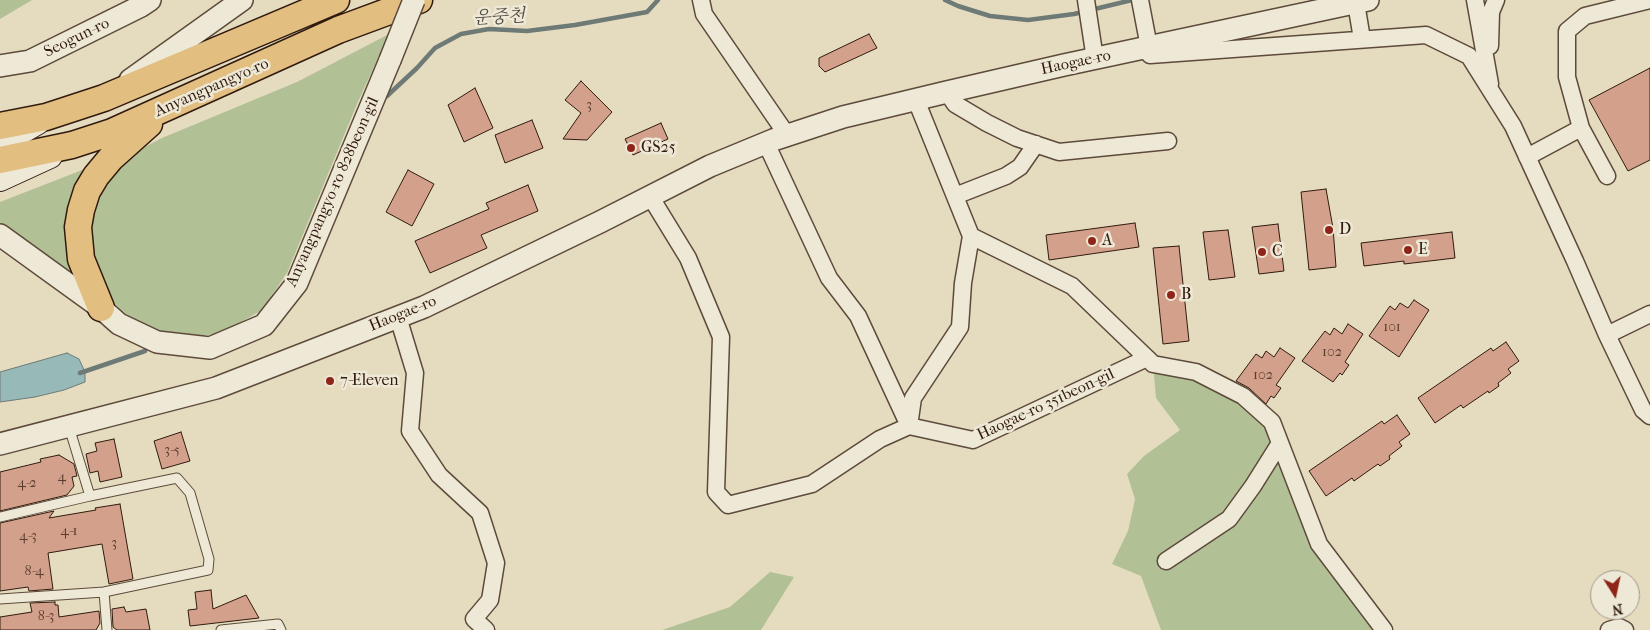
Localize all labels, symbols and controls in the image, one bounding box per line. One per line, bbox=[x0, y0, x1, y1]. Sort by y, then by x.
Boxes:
water label: 운중천 bbox=[472, 6, 526, 30]
street label: Seogun-ro bbox=[41, 14, 113, 62]
street label: Haogae-ro bbox=[1039, 46, 1113, 80]
street label: Anyangpangyo-ro bbox=[152, 54, 272, 122]
street label: Anyangpangyo-ro 828beon-gil bbox=[282, 94, 384, 290]
house number: 3 bbox=[586, 98, 592, 114]
place label: GS25 bbox=[641, 138, 676, 158]
marker: GS25 bbox=[625, 142, 637, 154]
place label: D bbox=[1339, 220, 1351, 240]
marker: D bbox=[1323, 224, 1335, 236]
place label: A bbox=[1102, 231, 1112, 251]
marker: A bbox=[1086, 235, 1098, 247]
place label: E bbox=[1418, 240, 1428, 260]
place label: C bbox=[1272, 242, 1283, 262]
marker: E bbox=[1402, 244, 1414, 256]
marker: C bbox=[1256, 246, 1268, 258]
place label: B bbox=[1181, 285, 1191, 305]
marker: B bbox=[1165, 289, 1177, 301]
street label: Haogae-ro bbox=[366, 292, 440, 336]
house number: 101 bbox=[1383, 320, 1401, 336]
house number: 102 bbox=[1322, 345, 1342, 361]
street label: Haogae-ro 351beon-gil bbox=[974, 365, 1118, 445]
house number: 102 bbox=[1253, 368, 1273, 384]
place label: 7-Eleven bbox=[340, 371, 399, 391]
marker: 7-Eleven bbox=[324, 375, 336, 387]
house number: 3-5 bbox=[164, 443, 180, 459]
house number: 4 bbox=[58, 470, 66, 486]
house number: 4-2 bbox=[17, 476, 37, 492]
house number: 4-1 bbox=[61, 524, 77, 540]
house number: 4-3 bbox=[19, 529, 37, 545]
house number: 3 bbox=[111, 536, 117, 552]
house number: 8-4 bbox=[25, 564, 43, 580]
north arrow bbox=[1590, 570, 1640, 620]
text: N bbox=[1611, 600, 1624, 619]
house number: 8-3 bbox=[38, 609, 54, 625]

